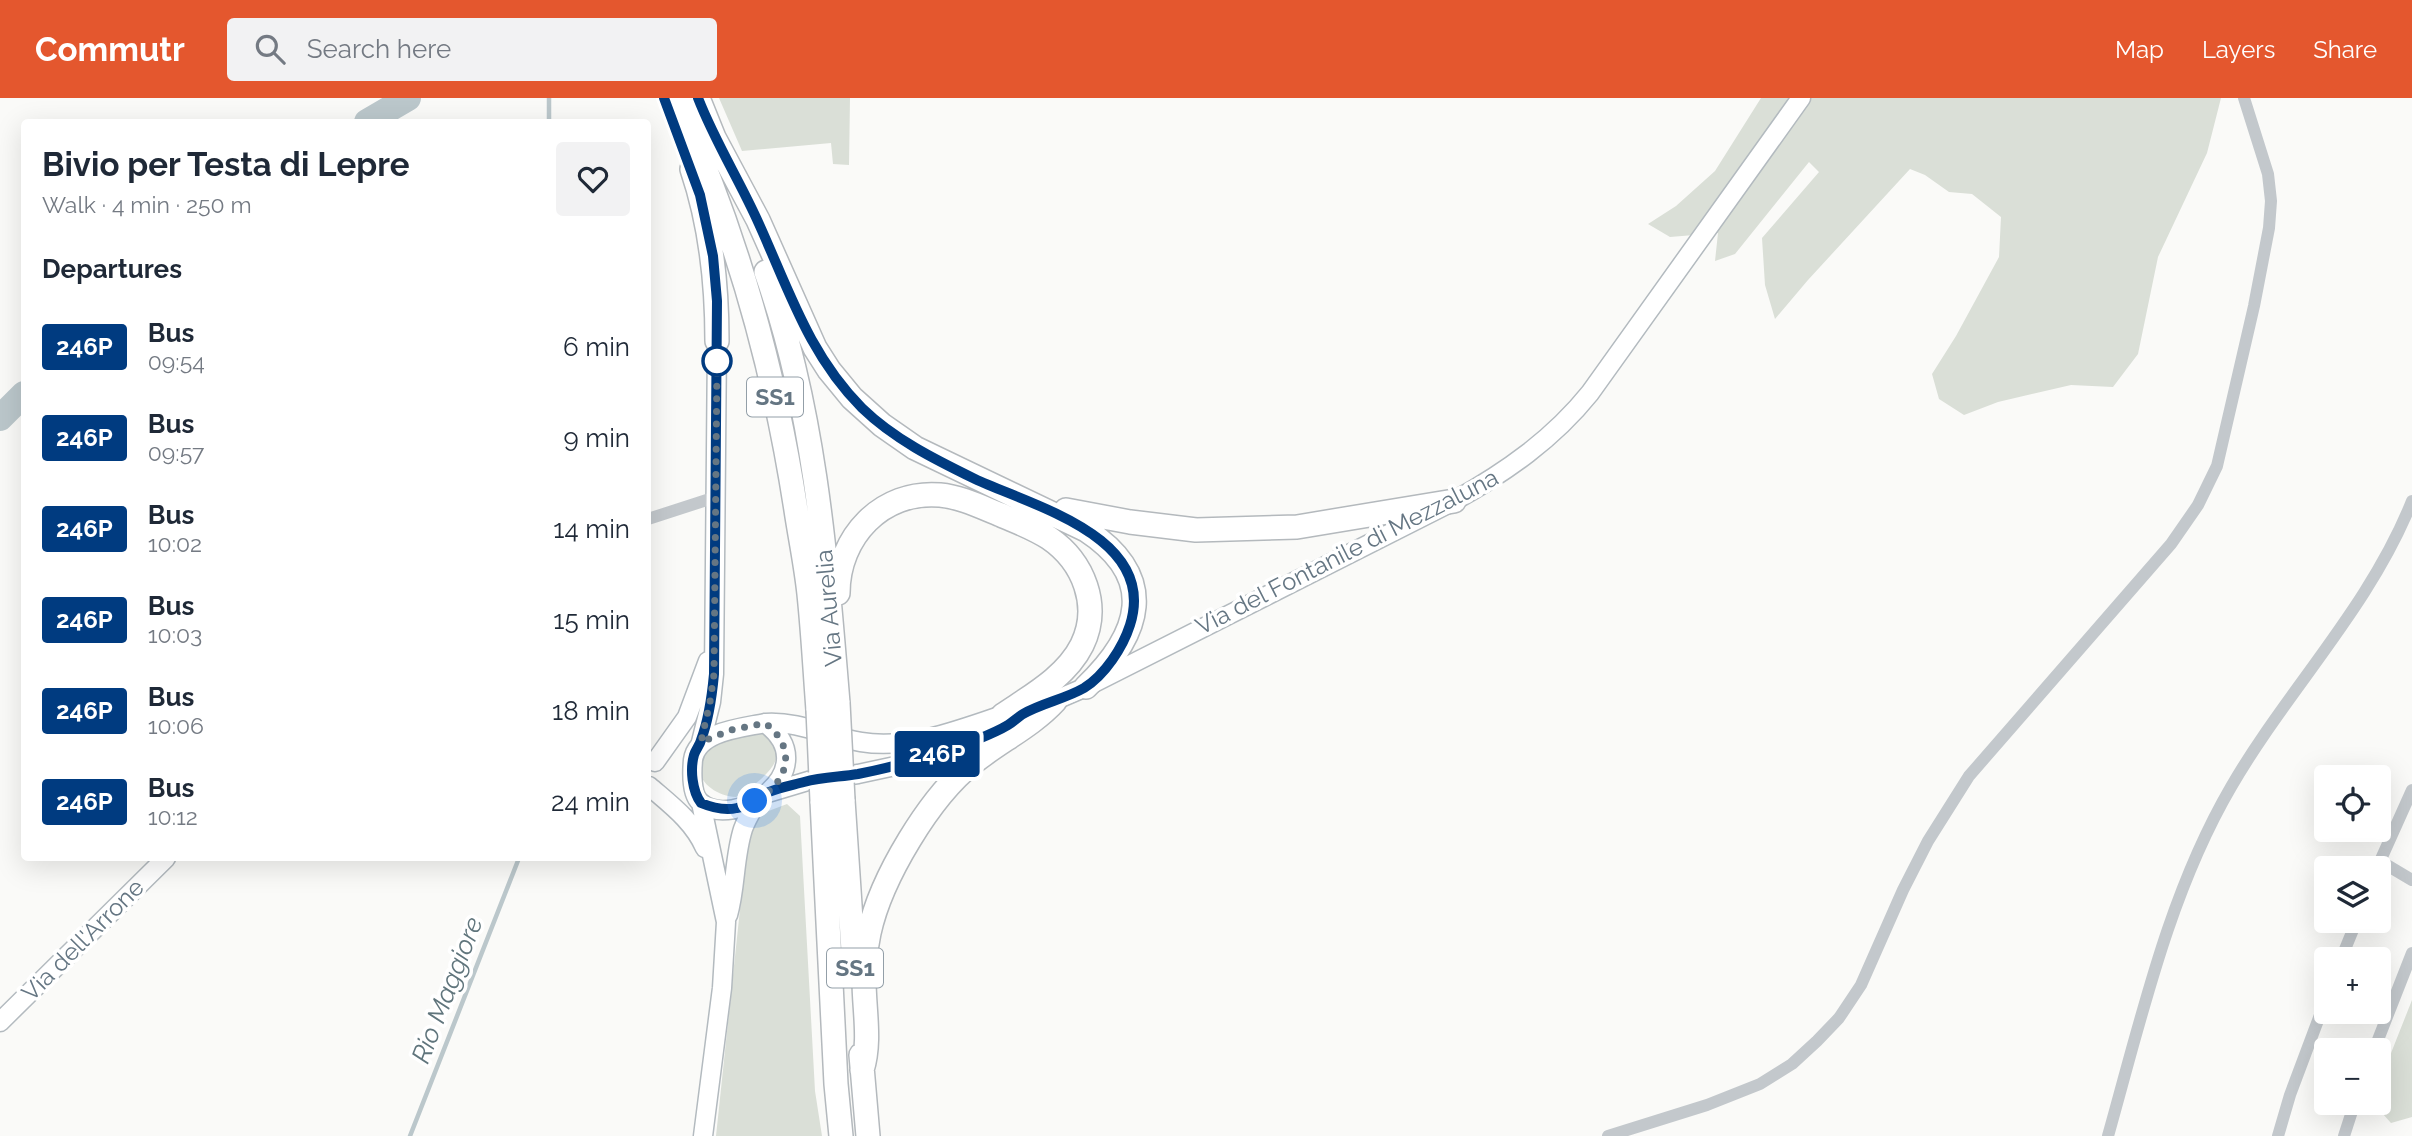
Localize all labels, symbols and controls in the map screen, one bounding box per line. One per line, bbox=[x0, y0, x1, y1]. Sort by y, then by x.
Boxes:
search box bbox=[227, 18, 717, 81]
text: Commutr bbox=[35, 30, 185, 69]
icon: search bbox=[251, 30, 289, 68]
text: Search here bbox=[307, 34, 451, 64]
text: Map bbox=[2115, 35, 2164, 64]
text: Layers bbox=[2202, 35, 2275, 64]
text: Share bbox=[2313, 35, 2377, 64]
button: heart bbox=[556, 142, 630, 216]
text: Bivio per Testa di Lepre bbox=[42, 145, 410, 184]
text: Walk · 4 min · 250 m bbox=[42, 191, 252, 218]
text: Departures bbox=[42, 254, 182, 284]
text: Bus bbox=[148, 318, 194, 348]
text: 246P bbox=[56, 332, 113, 361]
text: 6 min bbox=[563, 332, 630, 362]
unlabelled marker bbox=[702, 346, 732, 376]
text: 09:54 bbox=[148, 348, 205, 375]
road number: SS1 bbox=[747, 378, 803, 416]
text: Bus bbox=[148, 409, 194, 439]
text: 246P bbox=[56, 423, 113, 452]
text: 9 min bbox=[563, 423, 630, 453]
text: 09:57 bbox=[148, 439, 204, 466]
street label: Via del Fontanile di Mezzaluna bbox=[1191, 462, 1503, 641]
text: Bus bbox=[148, 500, 194, 530]
text: 246P bbox=[56, 514, 113, 543]
text: 14 min bbox=[553, 514, 630, 544]
text: 10:02 bbox=[148, 530, 202, 557]
street label: Via Aurelia bbox=[809, 548, 848, 668]
text: Bus bbox=[148, 591, 194, 621]
text: 246P bbox=[56, 605, 113, 634]
text: 15 min bbox=[553, 605, 630, 635]
text: 10:03 bbox=[148, 621, 202, 648]
text: Bus bbox=[148, 682, 194, 712]
text: 246P bbox=[56, 696, 113, 725]
text: 18 min bbox=[552, 696, 630, 726]
text: 10:06 bbox=[148, 712, 204, 739]
line badge: 246P bbox=[888, 731, 986, 777]
text: 246P bbox=[909, 739, 965, 768]
map controls bbox=[2314, 765, 2391, 1115]
button: locate bbox=[2314, 765, 2391, 842]
text: Bus bbox=[148, 773, 194, 803]
your location bbox=[737, 783, 772, 818]
text: 246P bbox=[56, 787, 113, 816]
text: 24 min bbox=[551, 787, 630, 817]
text: 10:12 bbox=[148, 803, 198, 830]
button: layers bbox=[2314, 856, 2391, 933]
street label: Via dell'Arrone bbox=[16, 873, 150, 1007]
water label: Rio Maggiore bbox=[405, 913, 489, 1067]
button: + bbox=[2314, 947, 2391, 1024]
road number: SS1 bbox=[827, 948, 883, 988]
button: − bbox=[2314, 1038, 2391, 1115]

